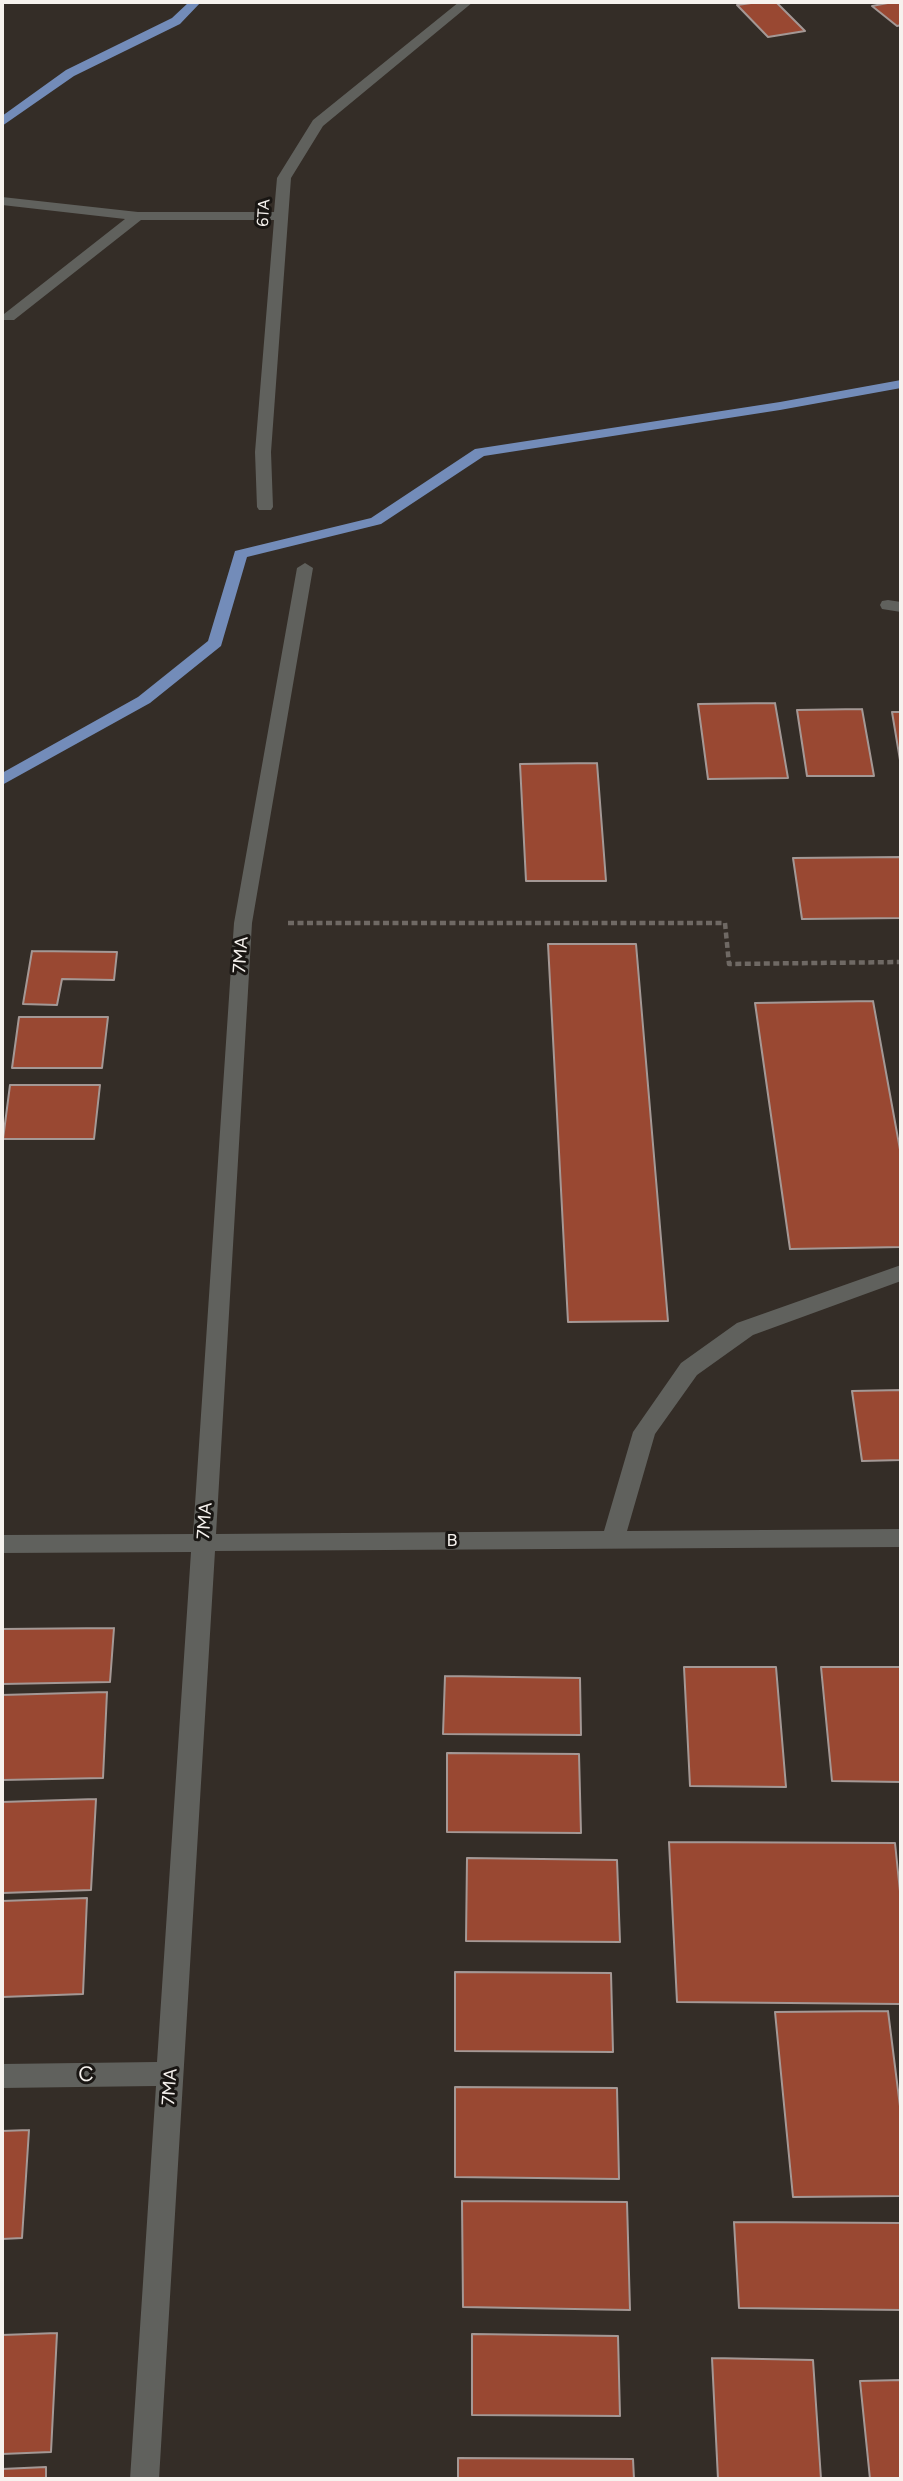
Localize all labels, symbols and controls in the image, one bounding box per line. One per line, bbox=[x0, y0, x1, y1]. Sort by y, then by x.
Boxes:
street label: 6TA bbox=[253, 199, 275, 227]
street label: 7MA bbox=[229, 936, 253, 974]
street label: 7MA bbox=[193, 1502, 217, 1540]
street label: B bbox=[447, 1530, 457, 1552]
street label: C bbox=[78, 2062, 94, 2088]
street label: 7MA bbox=[158, 2068, 182, 2106]

